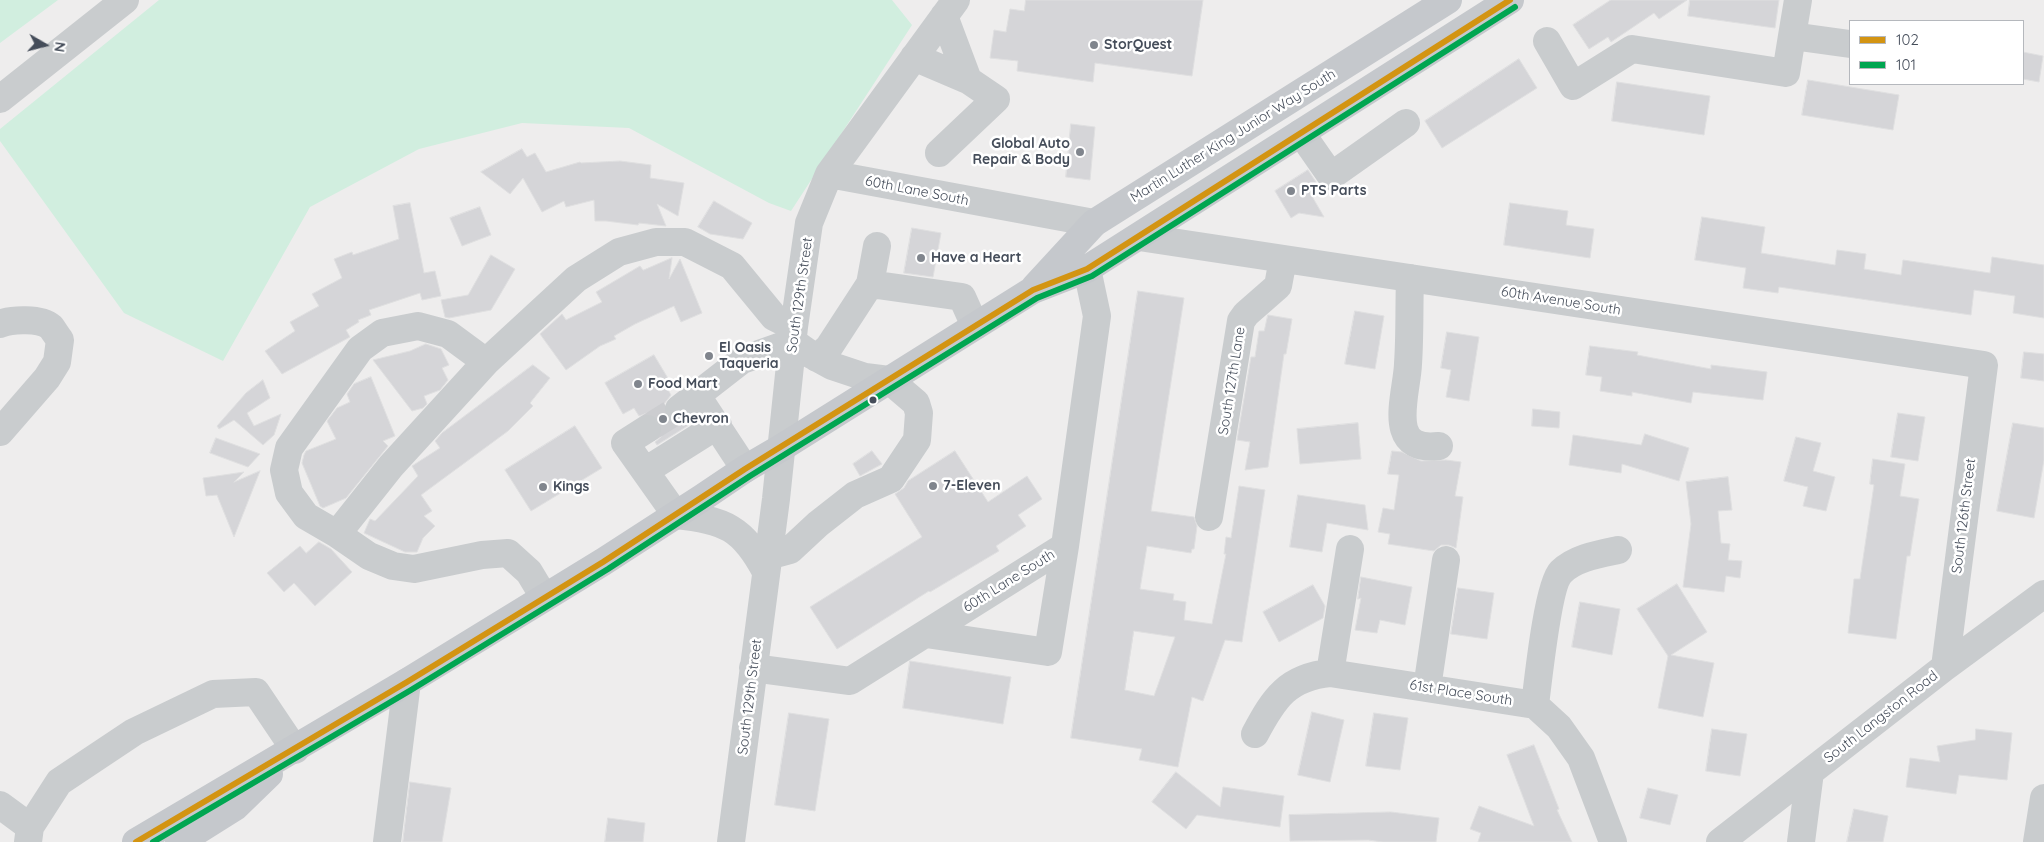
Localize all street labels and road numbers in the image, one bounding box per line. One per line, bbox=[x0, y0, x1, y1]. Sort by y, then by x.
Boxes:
street label: Martin Luther King Junior Way South bbox=[1127, 66, 1339, 206]
street label: 60th Lane South bbox=[864, 173, 970, 209]
street label: South 129th Street bbox=[784, 236, 816, 354]
street label: 60th Avenue South bbox=[1500, 283, 1622, 319]
street label: South 127th Lane bbox=[1215, 326, 1249, 436]
street label: South 126th Street bbox=[1949, 457, 1979, 575]
street label: 60th Lane South bbox=[960, 546, 1058, 616]
street label: South 129th Street bbox=[735, 638, 765, 756]
street label: South Langston Road bbox=[1821, 667, 1941, 767]
street label: 61st Place South bbox=[1408, 677, 1514, 709]

